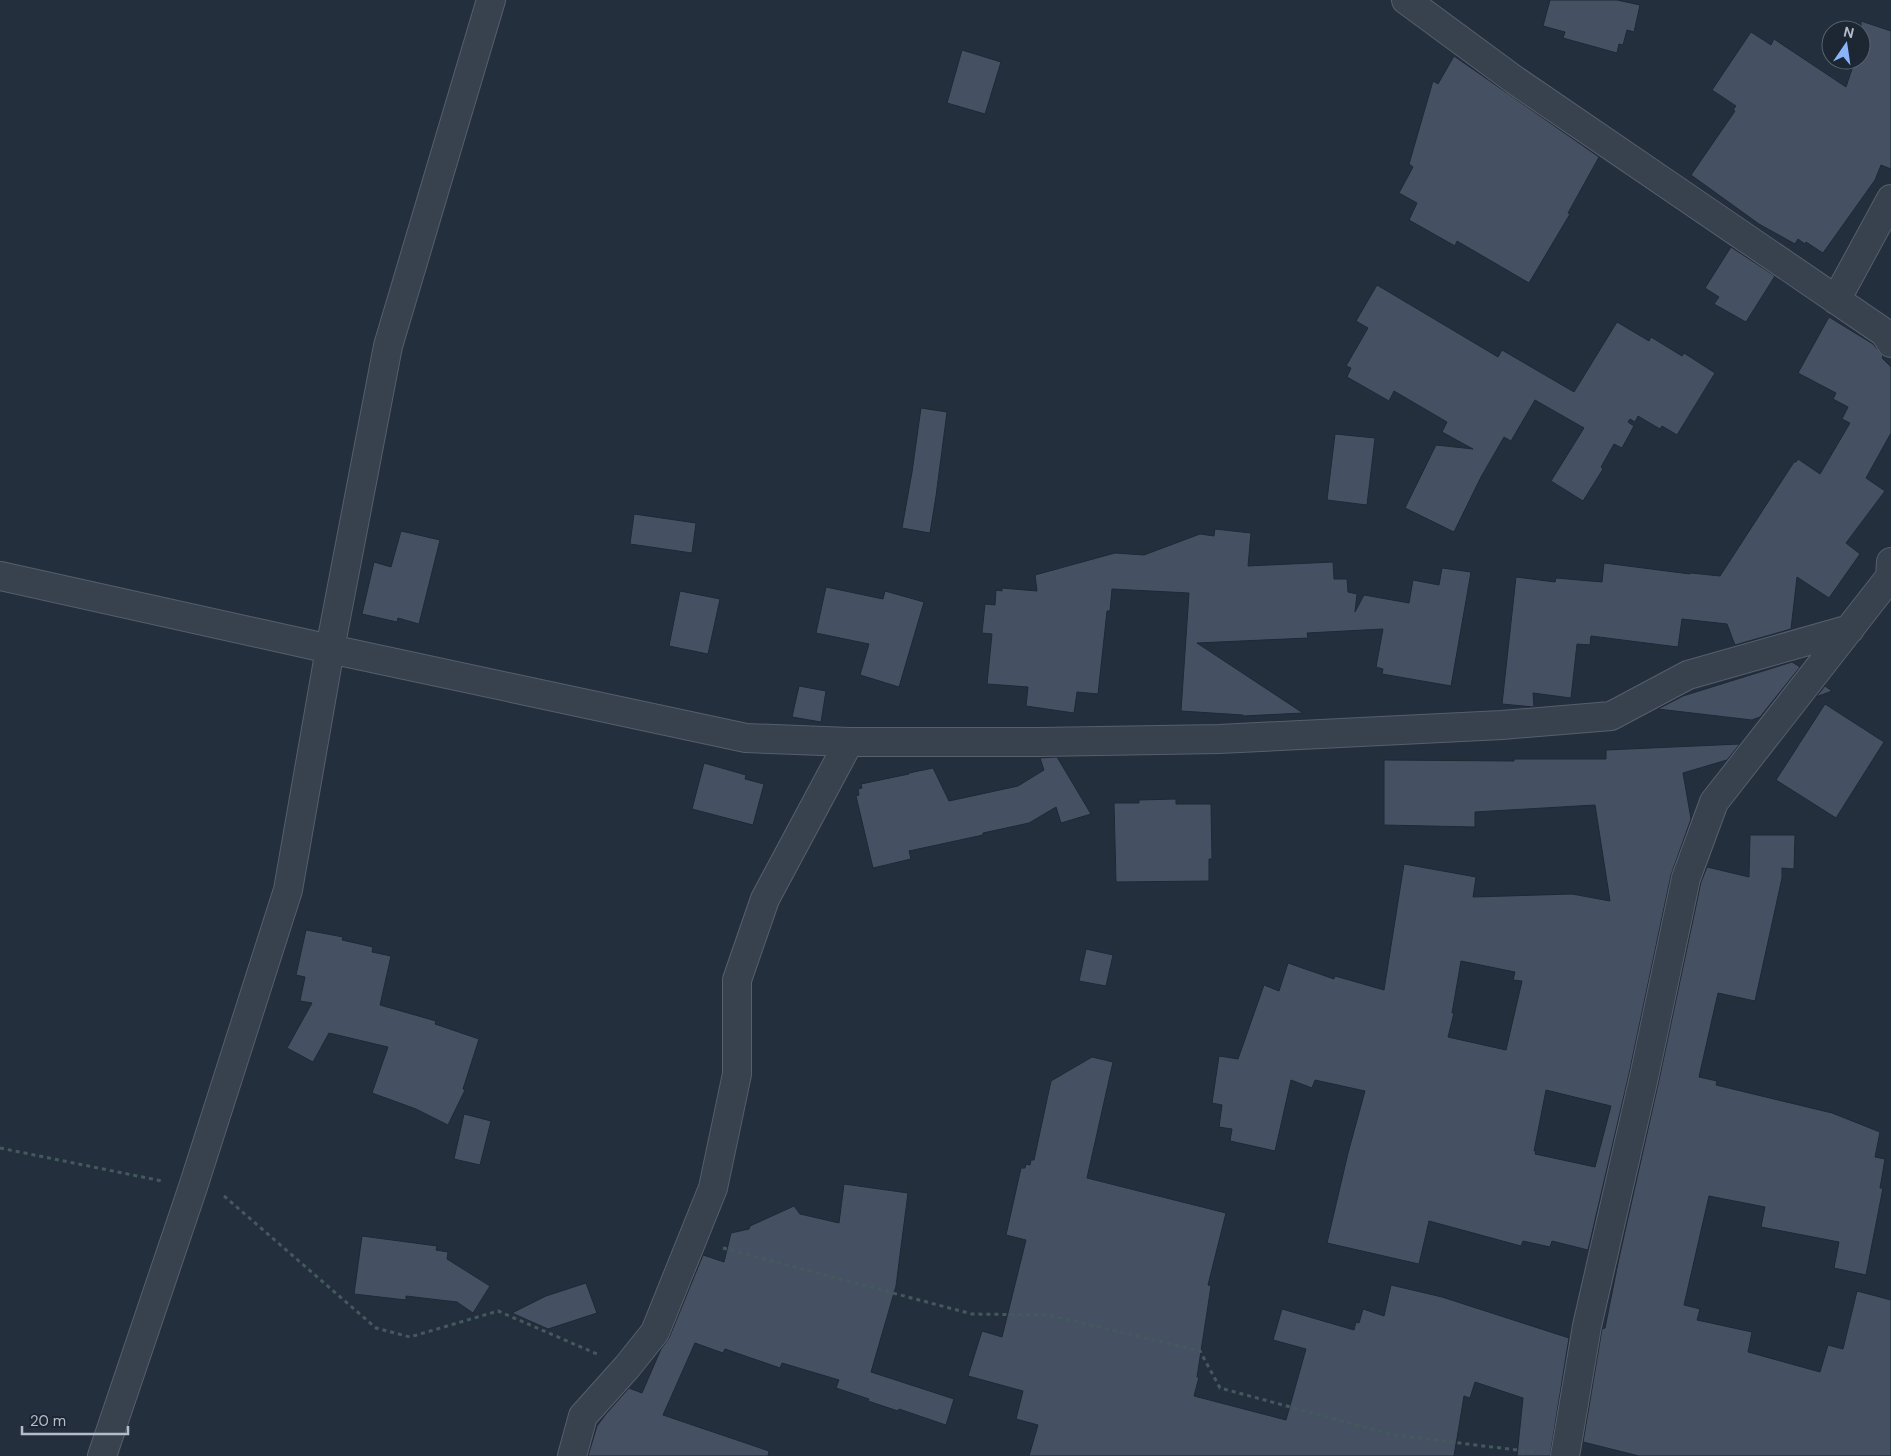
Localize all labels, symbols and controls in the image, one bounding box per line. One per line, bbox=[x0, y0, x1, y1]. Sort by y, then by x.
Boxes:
north arrow bbox=[1821, 20, 1871, 70]
text: N bbox=[1842, 22, 1856, 42]
scale bar bbox=[22, 1404, 129, 1436]
text: 20 m bbox=[30, 1411, 66, 1431]

